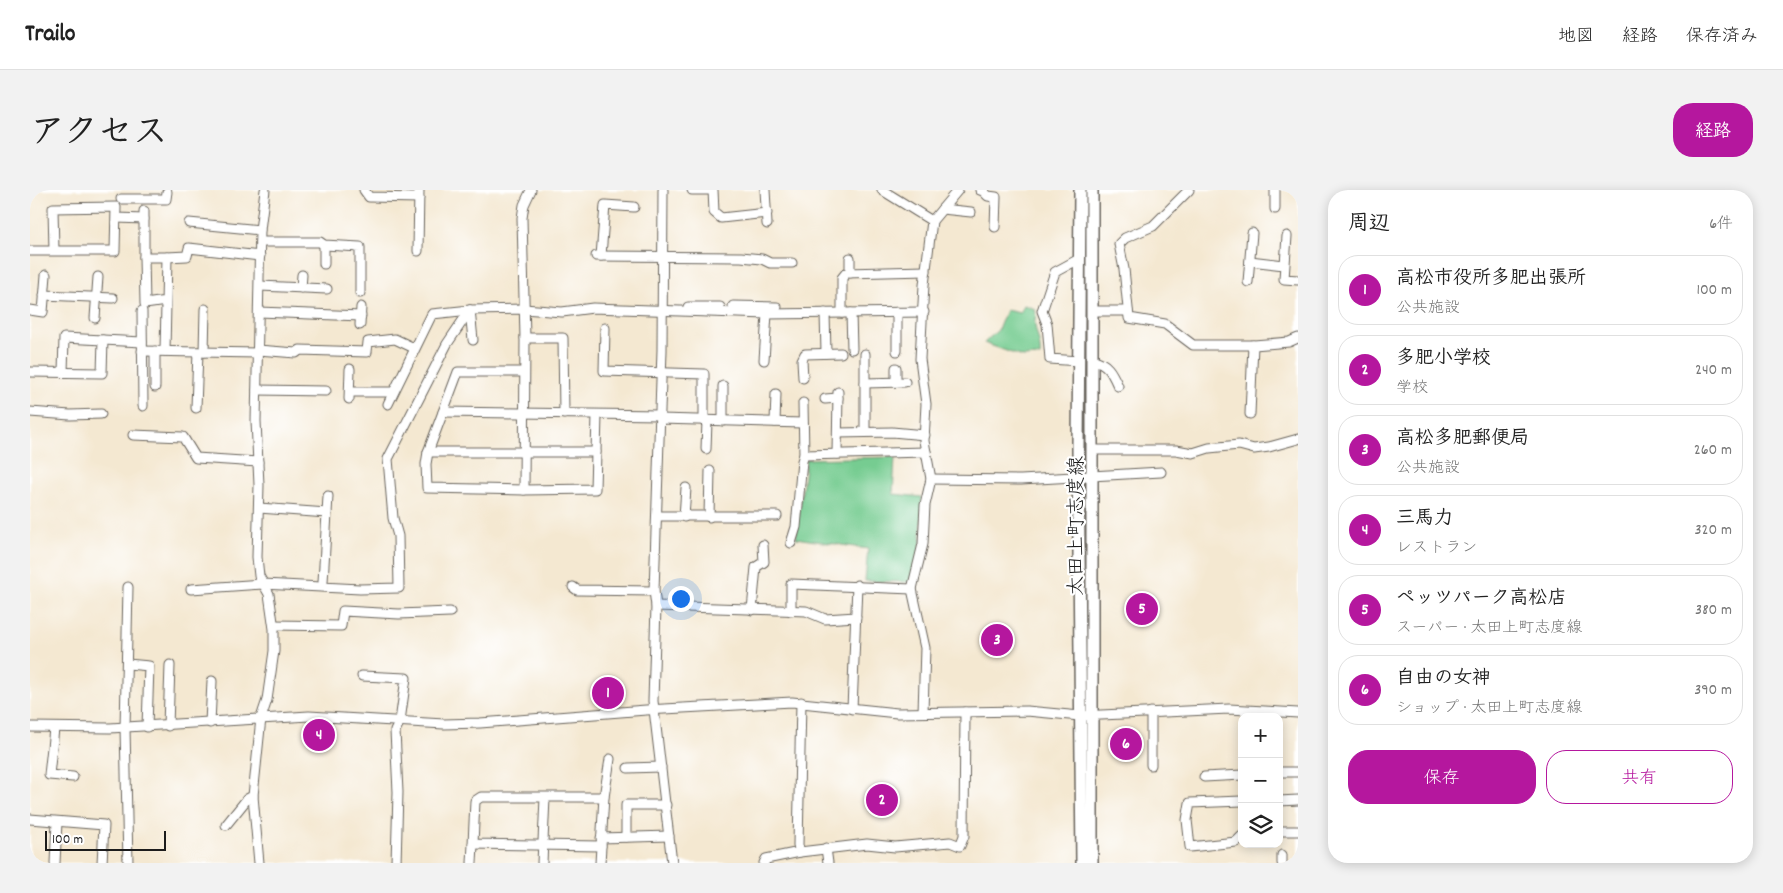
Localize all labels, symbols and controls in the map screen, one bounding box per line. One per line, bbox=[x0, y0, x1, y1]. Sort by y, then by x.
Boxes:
text: Trailo bbox=[25, 18, 76, 52]
text: 地図 bbox=[1558, 25, 1594, 50]
text: 経路 bbox=[1622, 25, 1658, 50]
text: 保存済み bbox=[1686, 25, 1758, 50]
button: 経路 bbox=[1673, 103, 1753, 157]
text: アクセス bbox=[30, 110, 168, 160]
text: 周辺 bbox=[1348, 210, 1390, 240]
text: 6件 bbox=[1709, 213, 1733, 236]
text: 高松市役所多肥出張所 bbox=[1396, 266, 1586, 293]
text: 1 bbox=[1363, 279, 1367, 302]
text: 100 m bbox=[1696, 279, 1732, 302]
text: 公共施設 bbox=[1396, 297, 1460, 320]
text: 多肥小学校 bbox=[1396, 346, 1491, 373]
text: 2 bbox=[1362, 359, 1369, 382]
text: 240 m bbox=[1695, 359, 1732, 382]
text: 学校 bbox=[1396, 377, 1428, 400]
text: 高松多肥郵便局 bbox=[1396, 426, 1529, 453]
text: 3 bbox=[1361, 439, 1369, 462]
text: 260 m bbox=[1694, 439, 1732, 462]
street label: 太田上町志度線 bbox=[1064, 456, 1092, 596]
text: 公共施設 bbox=[1396, 457, 1460, 480]
text: 三馬力 bbox=[1396, 506, 1453, 533]
text: 4 bbox=[1362, 519, 1368, 542]
text: 320 m bbox=[1695, 519, 1732, 542]
text: レストラン bbox=[1396, 537, 1477, 560]
your location bbox=[668, 586, 694, 612]
text: ペッツパーク高松店 bbox=[1396, 586, 1567, 613]
pin: 5 bbox=[1126, 590, 1158, 628]
text: 5 bbox=[1361, 599, 1369, 622]
text: 380 m bbox=[1695, 599, 1732, 622]
text: スーパー · 太田上町志度線 bbox=[1396, 617, 1582, 640]
pin: 3 bbox=[981, 621, 1013, 659]
text: 自由の女神 bbox=[1396, 666, 1491, 693]
pin: 1 bbox=[592, 674, 624, 712]
text: 6 bbox=[1361, 679, 1369, 702]
text: 390 m bbox=[1694, 679, 1732, 702]
text: ショップ · 太田上町志度線 bbox=[1396, 697, 1582, 720]
map controls bbox=[1238, 713, 1283, 848]
button: + bbox=[1238, 713, 1283, 758]
pin: 4 bbox=[303, 716, 335, 754]
pin: 6 bbox=[1110, 725, 1142, 763]
button: 保存 bbox=[1348, 750, 1536, 804]
button: 共有 bbox=[1546, 750, 1733, 804]
button: − bbox=[1238, 758, 1283, 803]
pin: 2 bbox=[866, 781, 898, 819]
button: layers bbox=[1238, 803, 1283, 848]
scale bar bbox=[45, 828, 166, 851]
text: 100 m bbox=[52, 830, 83, 850]

